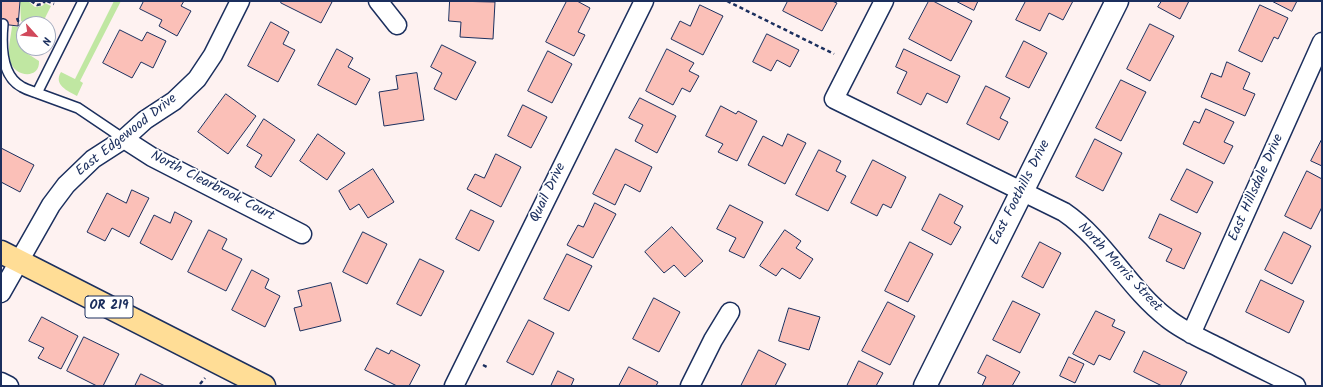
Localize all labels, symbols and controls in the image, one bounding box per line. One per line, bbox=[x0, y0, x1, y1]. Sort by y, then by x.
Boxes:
north arrow bbox=[16, 16, 56, 56]
text: N bbox=[36, 34, 55, 48]
street label: East Edgewood Drive bbox=[73, 91, 181, 181]
street label: East Hillsdale Drive bbox=[1226, 132, 1288, 244]
street label: East Foothills Drive bbox=[987, 138, 1055, 248]
street label: North Clearbrook Court bbox=[147, 148, 277, 226]
street label: Quail Drive bbox=[527, 161, 571, 225]
street label: North Morris Street bbox=[1073, 220, 1165, 316]
road number: OR 219 bbox=[85, 296, 133, 318]

